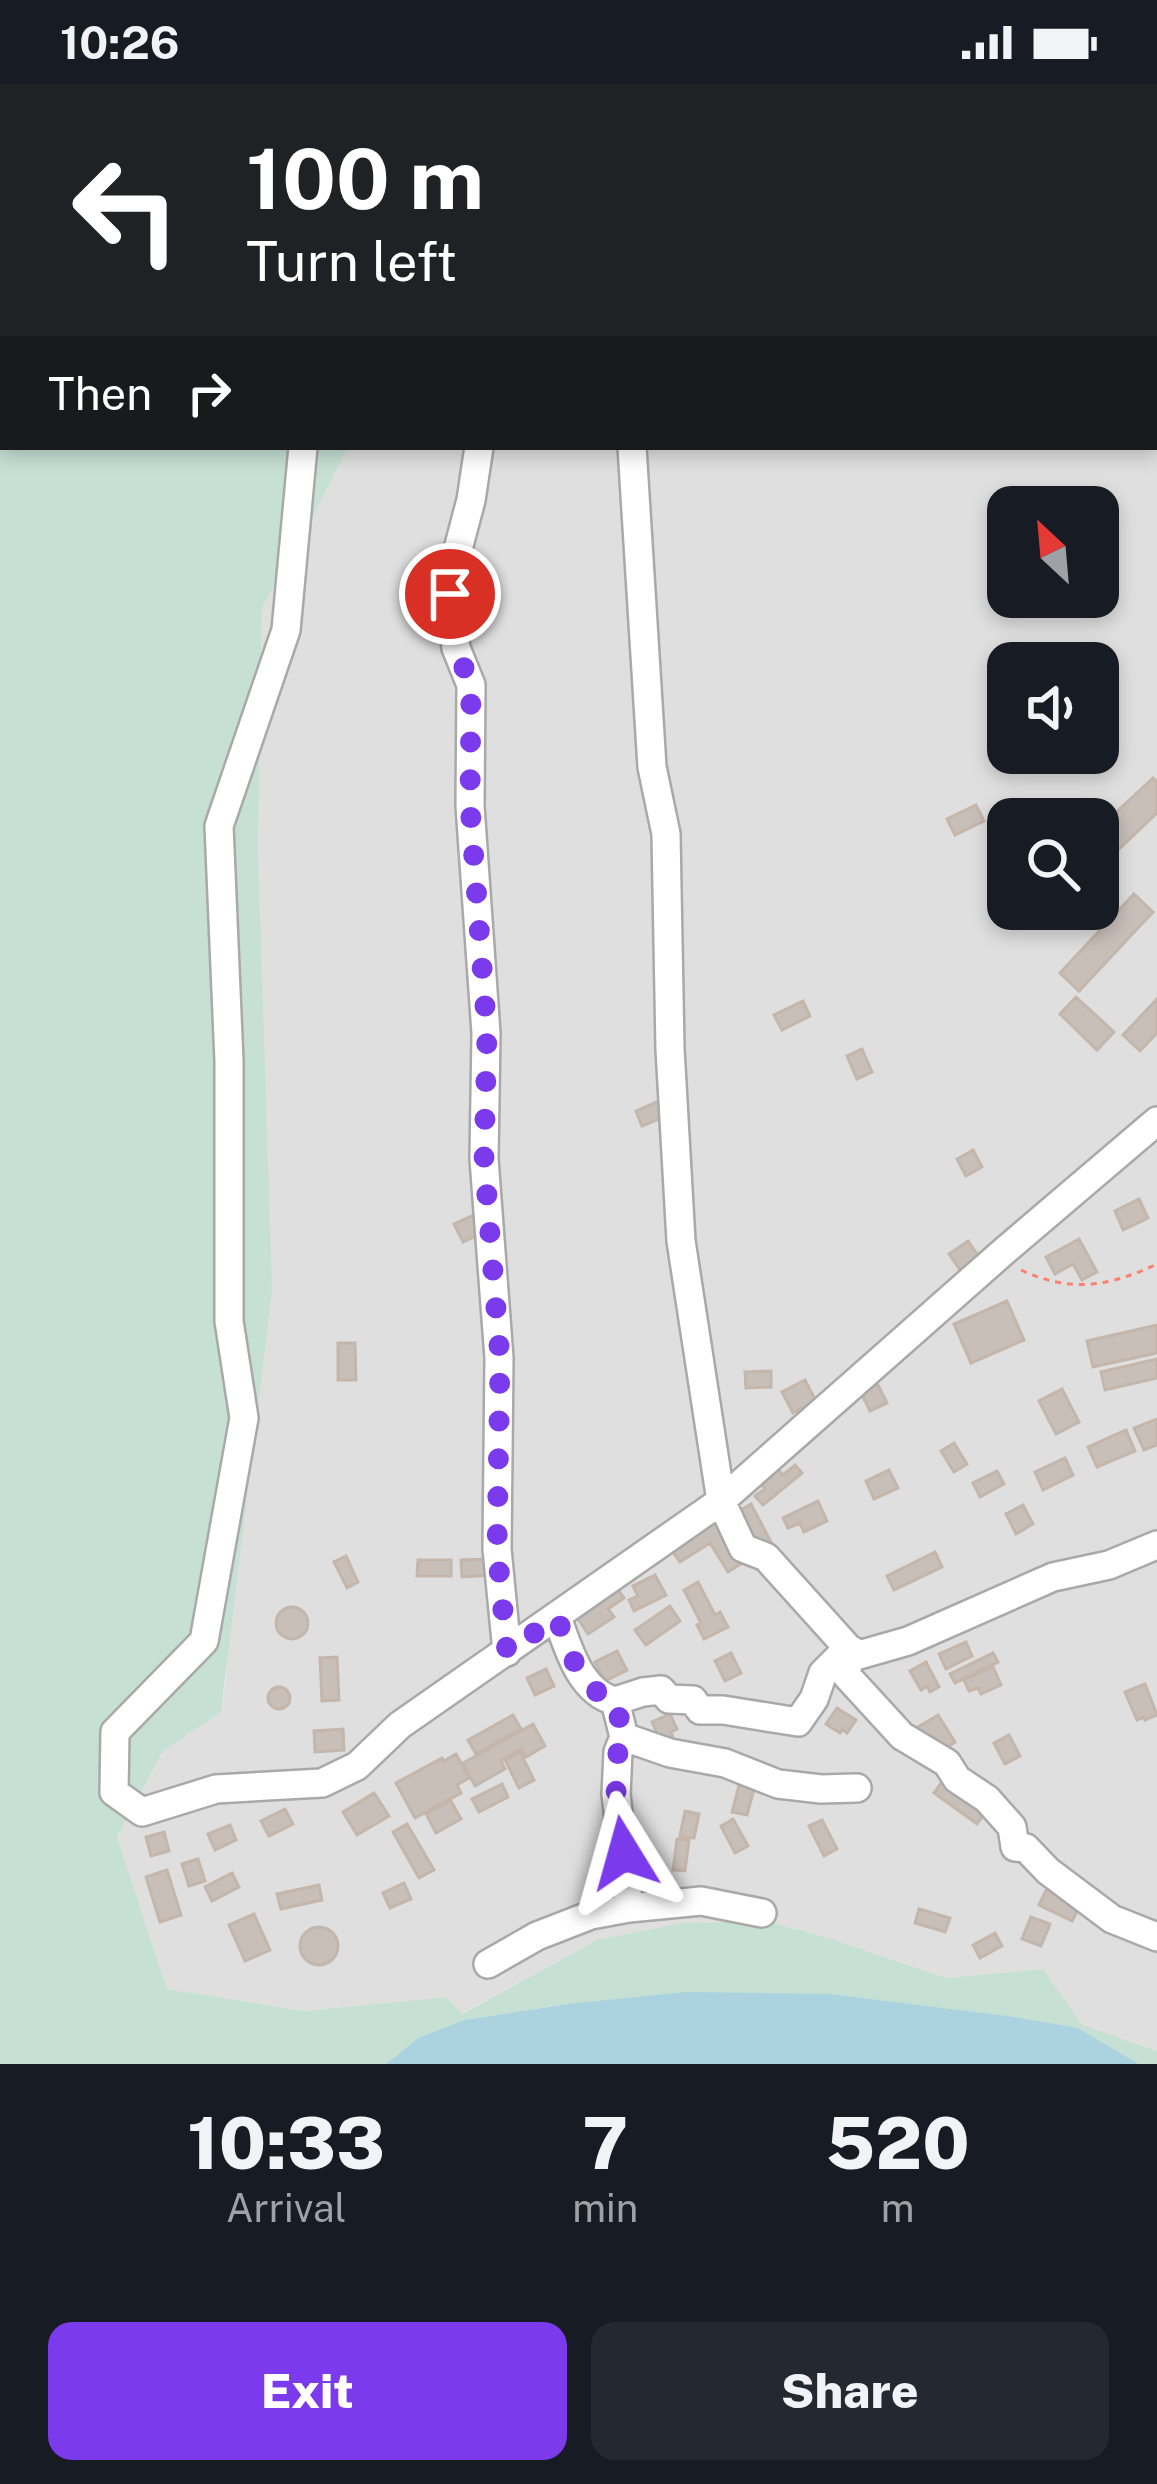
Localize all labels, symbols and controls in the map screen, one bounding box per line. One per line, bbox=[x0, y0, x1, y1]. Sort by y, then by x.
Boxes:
text: 10:26 bbox=[60, 16, 180, 69]
text: 100 m bbox=[246, 129, 484, 228]
icon: left bbox=[48, 132, 204, 288]
text: Turn left bbox=[246, 230, 457, 293]
icon: right bbox=[176, 360, 242, 426]
text: Then bbox=[48, 367, 152, 420]
north arrow bbox=[987, 486, 1119, 618]
map controls bbox=[987, 486, 1119, 930]
pin bbox=[399, 543, 501, 645]
icon: arrive bbox=[417, 561, 483, 627]
button: sound bbox=[987, 642, 1119, 774]
button: search bbox=[987, 798, 1119, 930]
position arrow bbox=[561, 1790, 687, 1916]
text: 10:33 bbox=[187, 2101, 385, 2185]
text: 7 bbox=[582, 2101, 628, 2185]
text: 520 bbox=[826, 2101, 970, 2185]
text: Arrival bbox=[226, 2185, 346, 2231]
text: min bbox=[572, 2185, 638, 2231]
text: m bbox=[881, 2185, 915, 2231]
button: Exit bbox=[48, 2322, 567, 2460]
button: Share bbox=[591, 2322, 1109, 2460]

